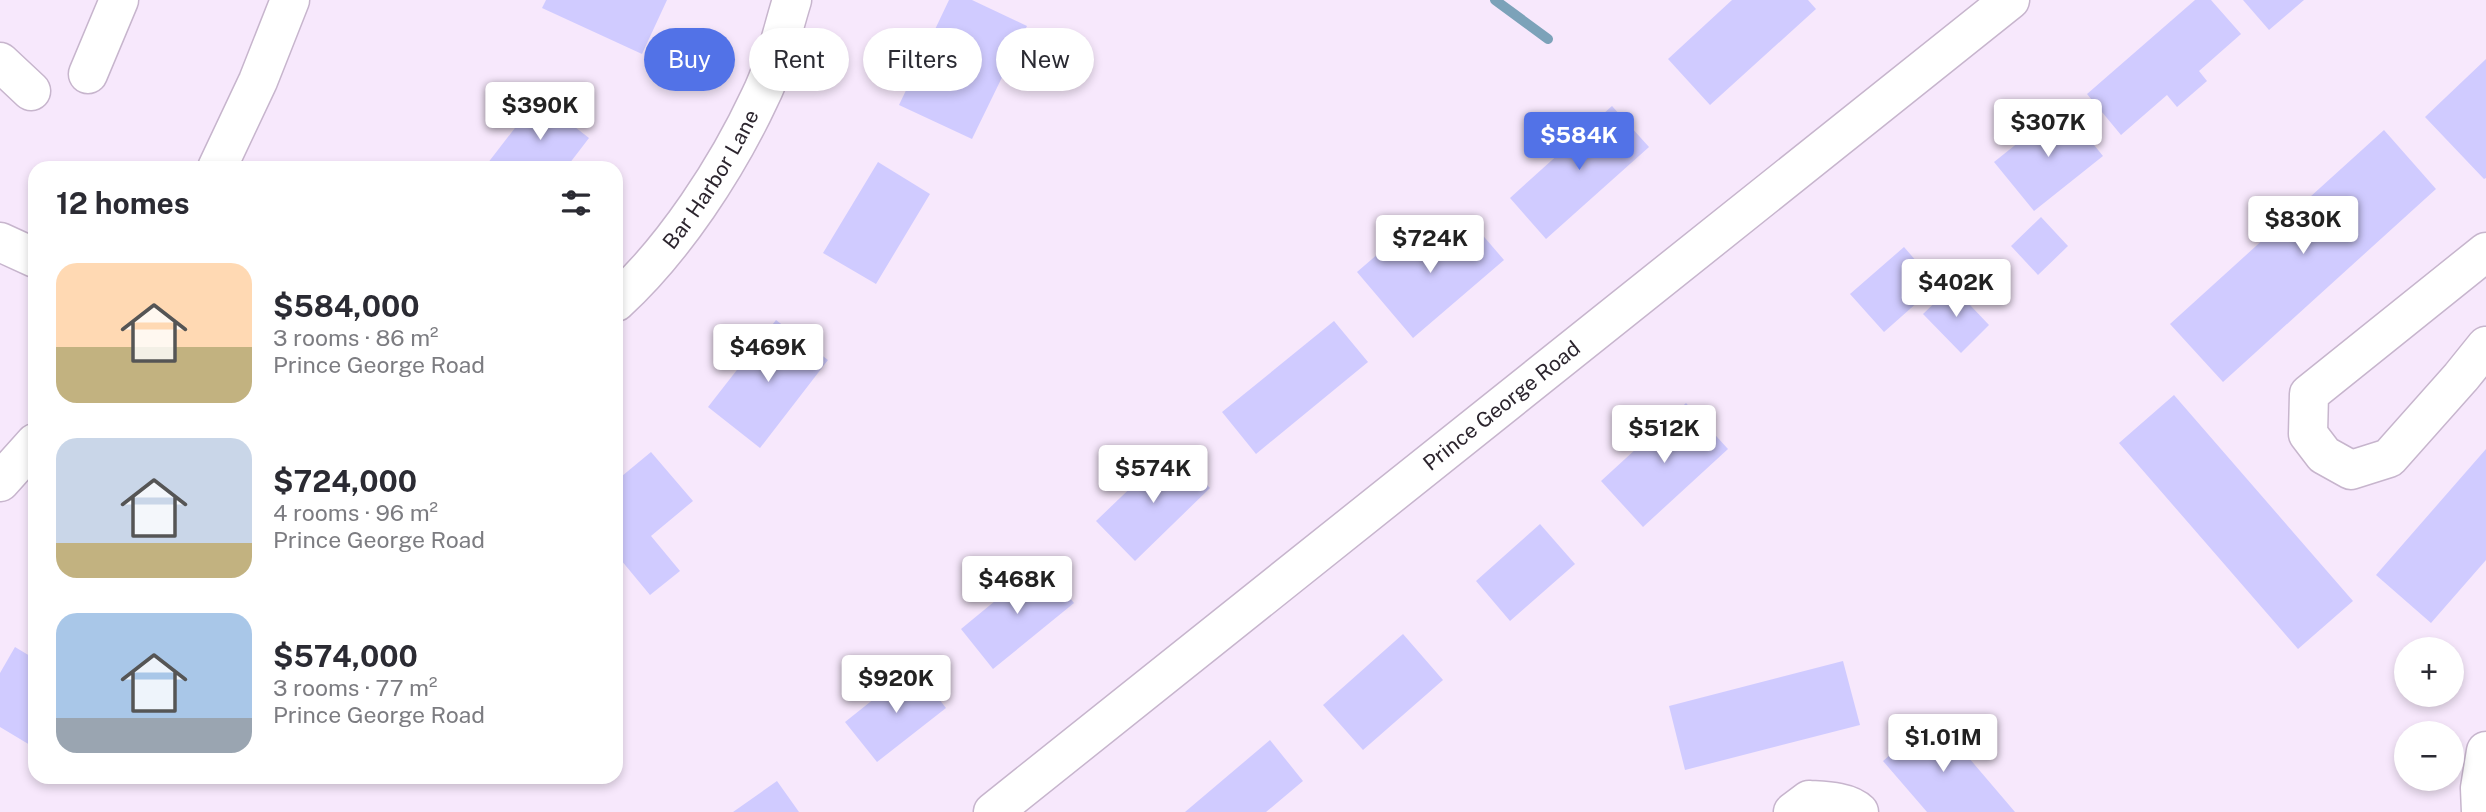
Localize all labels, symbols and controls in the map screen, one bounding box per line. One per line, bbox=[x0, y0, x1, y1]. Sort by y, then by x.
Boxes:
chip: Buy bbox=[644, 28, 735, 91]
chip: Rent bbox=[749, 28, 849, 91]
chip: Filters bbox=[863, 28, 982, 91]
chip: New bbox=[996, 28, 1094, 91]
pin: $390K bbox=[491, 82, 589, 142]
text: $390K bbox=[501, 91, 579, 118]
pin: $307K bbox=[1999, 100, 2097, 159]
street label: Bar Harbor Lane bbox=[657, 105, 764, 254]
text: $307K bbox=[2010, 108, 2086, 135]
pin: $584K bbox=[1530, 113, 1628, 172]
text: $584K bbox=[1540, 121, 1618, 148]
icon: filters bbox=[557, 184, 595, 222]
text: 12 homes bbox=[56, 185, 190, 221]
pin: $830K bbox=[2254, 196, 2352, 256]
text: $830K bbox=[2264, 205, 2342, 232]
pin: $724K bbox=[1381, 216, 1479, 275]
text: $724K bbox=[1392, 224, 1468, 251]
pin: $402K bbox=[1907, 260, 2005, 319]
text: $402K bbox=[1918, 268, 1994, 295]
text: $584,000 bbox=[273, 288, 420, 324]
icon: home bbox=[112, 291, 196, 375]
text: 3 rooms · 86 m² bbox=[273, 324, 439, 351]
pin: $469K bbox=[719, 324, 817, 384]
text: $469K bbox=[729, 333, 807, 360]
street label: Prince George Road bbox=[1418, 335, 1585, 476]
text: Prince George Road bbox=[273, 351, 485, 378]
pin: $512K bbox=[1615, 406, 1713, 465]
text: $512K bbox=[1628, 414, 1700, 441]
pin: $574K bbox=[1104, 446, 1202, 505]
text: $574K bbox=[1115, 454, 1191, 481]
text: $724,000 bbox=[273, 463, 417, 499]
icon: home bbox=[112, 466, 196, 550]
text: 4 rooms · 96 m² bbox=[273, 499, 438, 526]
text: Prince George Road bbox=[273, 526, 485, 553]
pin: $468K bbox=[968, 556, 1066, 616]
text: $468K bbox=[978, 565, 1056, 592]
map controls bbox=[2394, 637, 2464, 791]
button: + bbox=[2394, 637, 2464, 707]
text: $574,000 bbox=[273, 638, 418, 674]
icon: home bbox=[112, 641, 196, 725]
pin: $920K bbox=[847, 656, 945, 715]
text: $920K bbox=[858, 664, 934, 691]
text: 3 rooms · 77 m² bbox=[273, 674, 437, 701]
text: Prince George Road bbox=[273, 701, 485, 728]
pin: $1.01M bbox=[1886, 714, 2000, 774]
button: − bbox=[2394, 721, 2464, 791]
text: $1.01M bbox=[1904, 723, 1982, 750]

